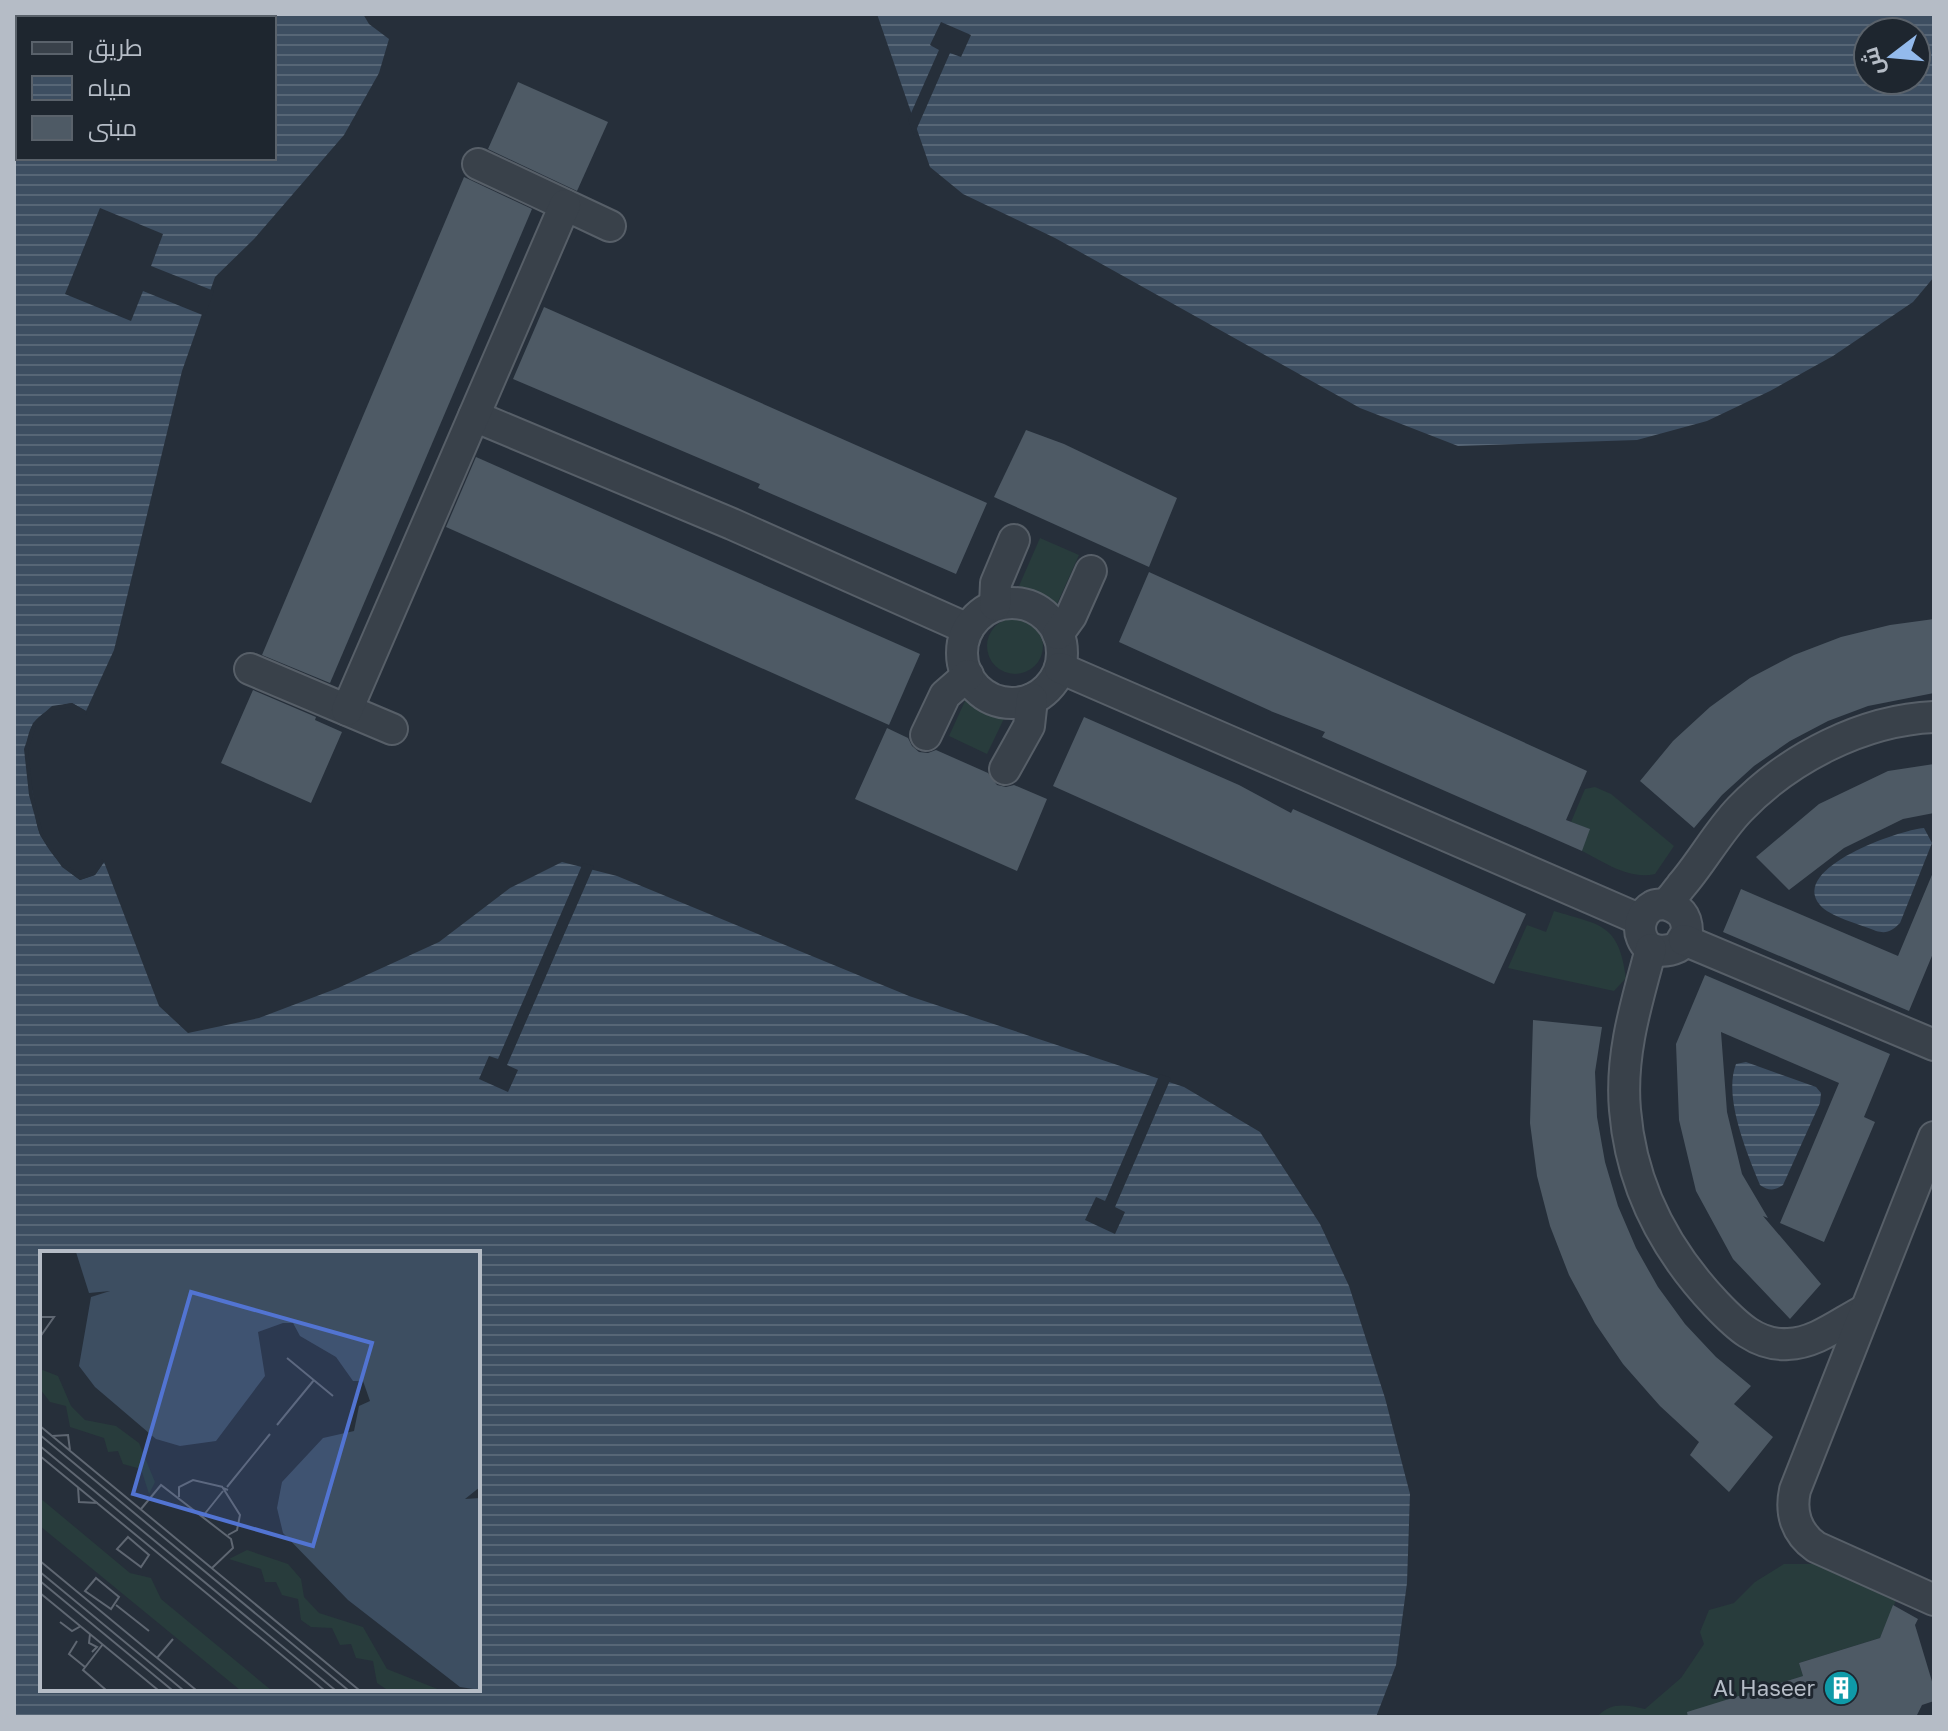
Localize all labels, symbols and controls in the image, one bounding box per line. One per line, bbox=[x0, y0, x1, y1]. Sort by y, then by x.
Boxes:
legend bbox=[16, 16, 276, 160]
north arrow bbox=[1852, 16, 1932, 96]
text: طريق bbox=[88, 32, 143, 63]
text: ش bbox=[1855, 44, 1890, 79]
text: مياه bbox=[88, 72, 132, 101]
text: مبنى bbox=[88, 112, 137, 142]
inset map bbox=[40, 1251, 480, 1691]
building icon: Al Haseer bbox=[1822, 1669, 1860, 1707]
place label: Al Haseer bbox=[1713, 1674, 1815, 1701]

